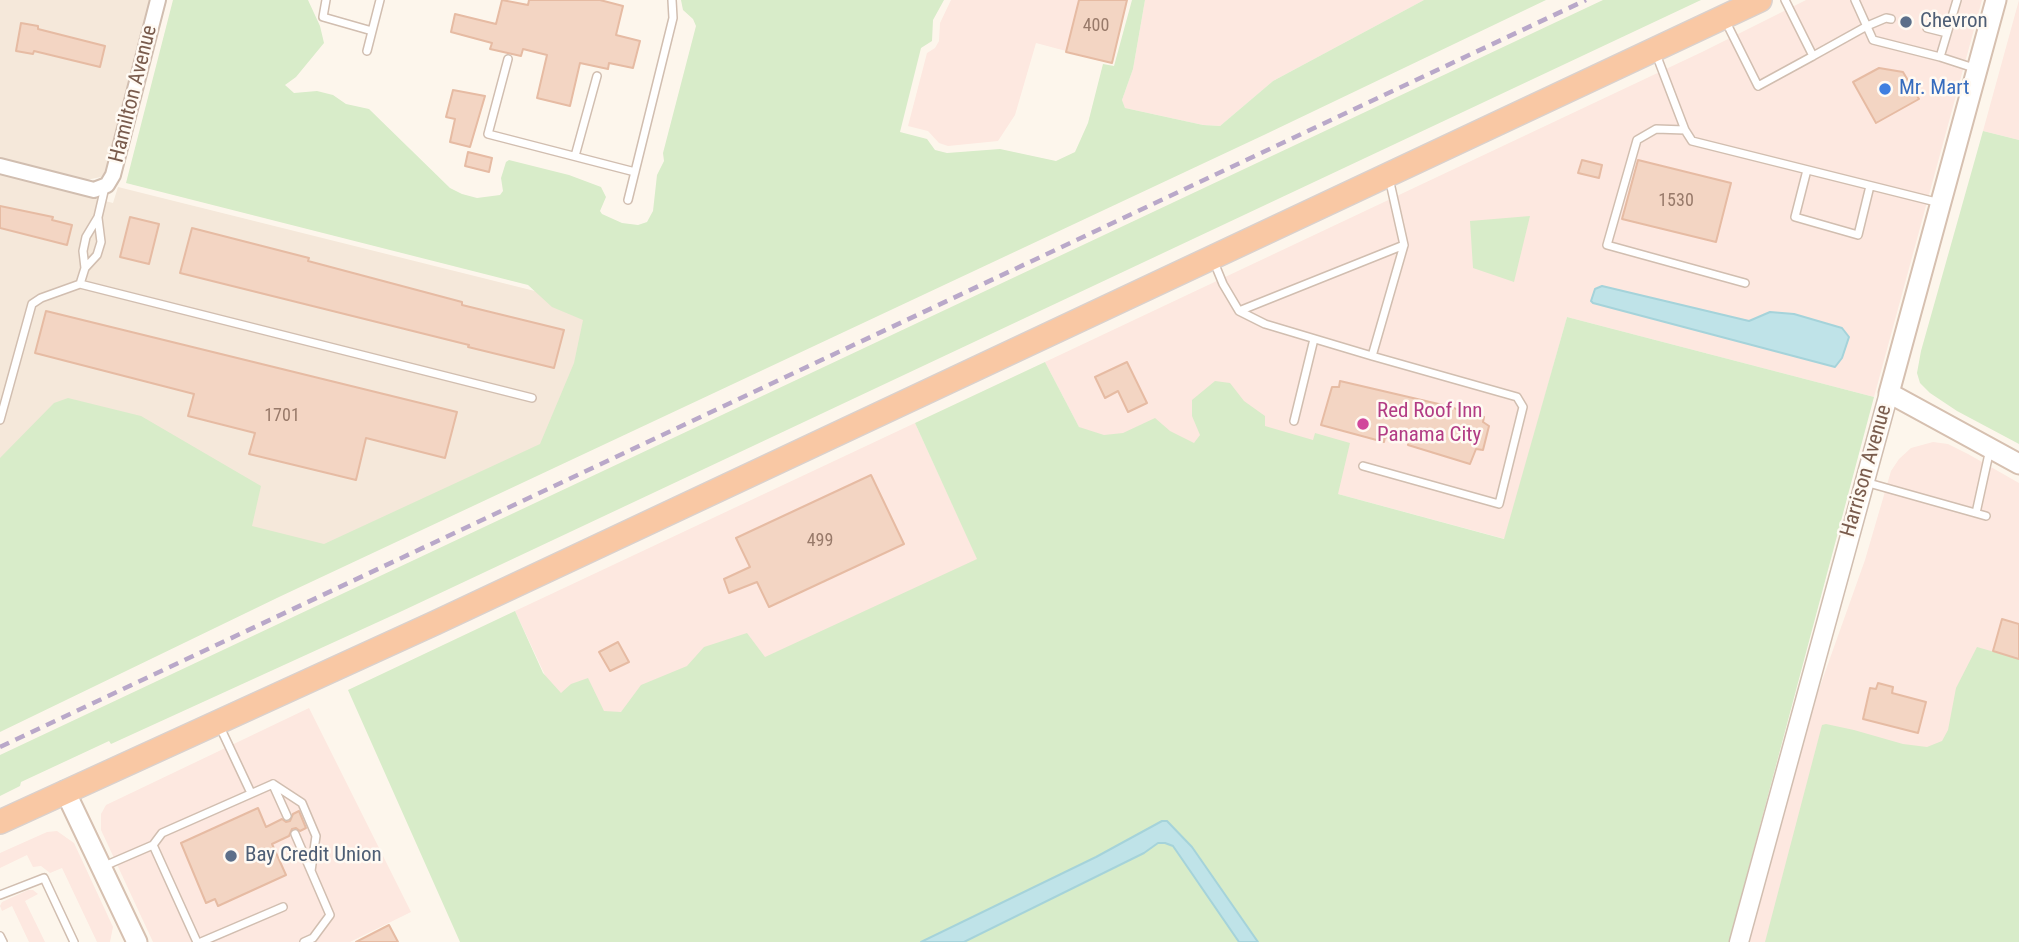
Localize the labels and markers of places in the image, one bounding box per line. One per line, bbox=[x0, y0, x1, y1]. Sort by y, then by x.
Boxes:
place label: Chevron bbox=[1920, 9, 1988, 35]
marker: Chevron bbox=[1898, 14, 1914, 30]
place label: Mr. Mart bbox=[1899, 76, 1969, 102]
marker: Mr. Mart bbox=[1877, 81, 1893, 97]
place label: Red Roof Inn Panama City bbox=[1377, 399, 1483, 449]
marker: Red Roof Inn Panama City bbox=[1355, 416, 1371, 432]
place label: Bay Credit Union bbox=[245, 843, 382, 869]
marker: Bay Credit Union bbox=[223, 848, 239, 864]

